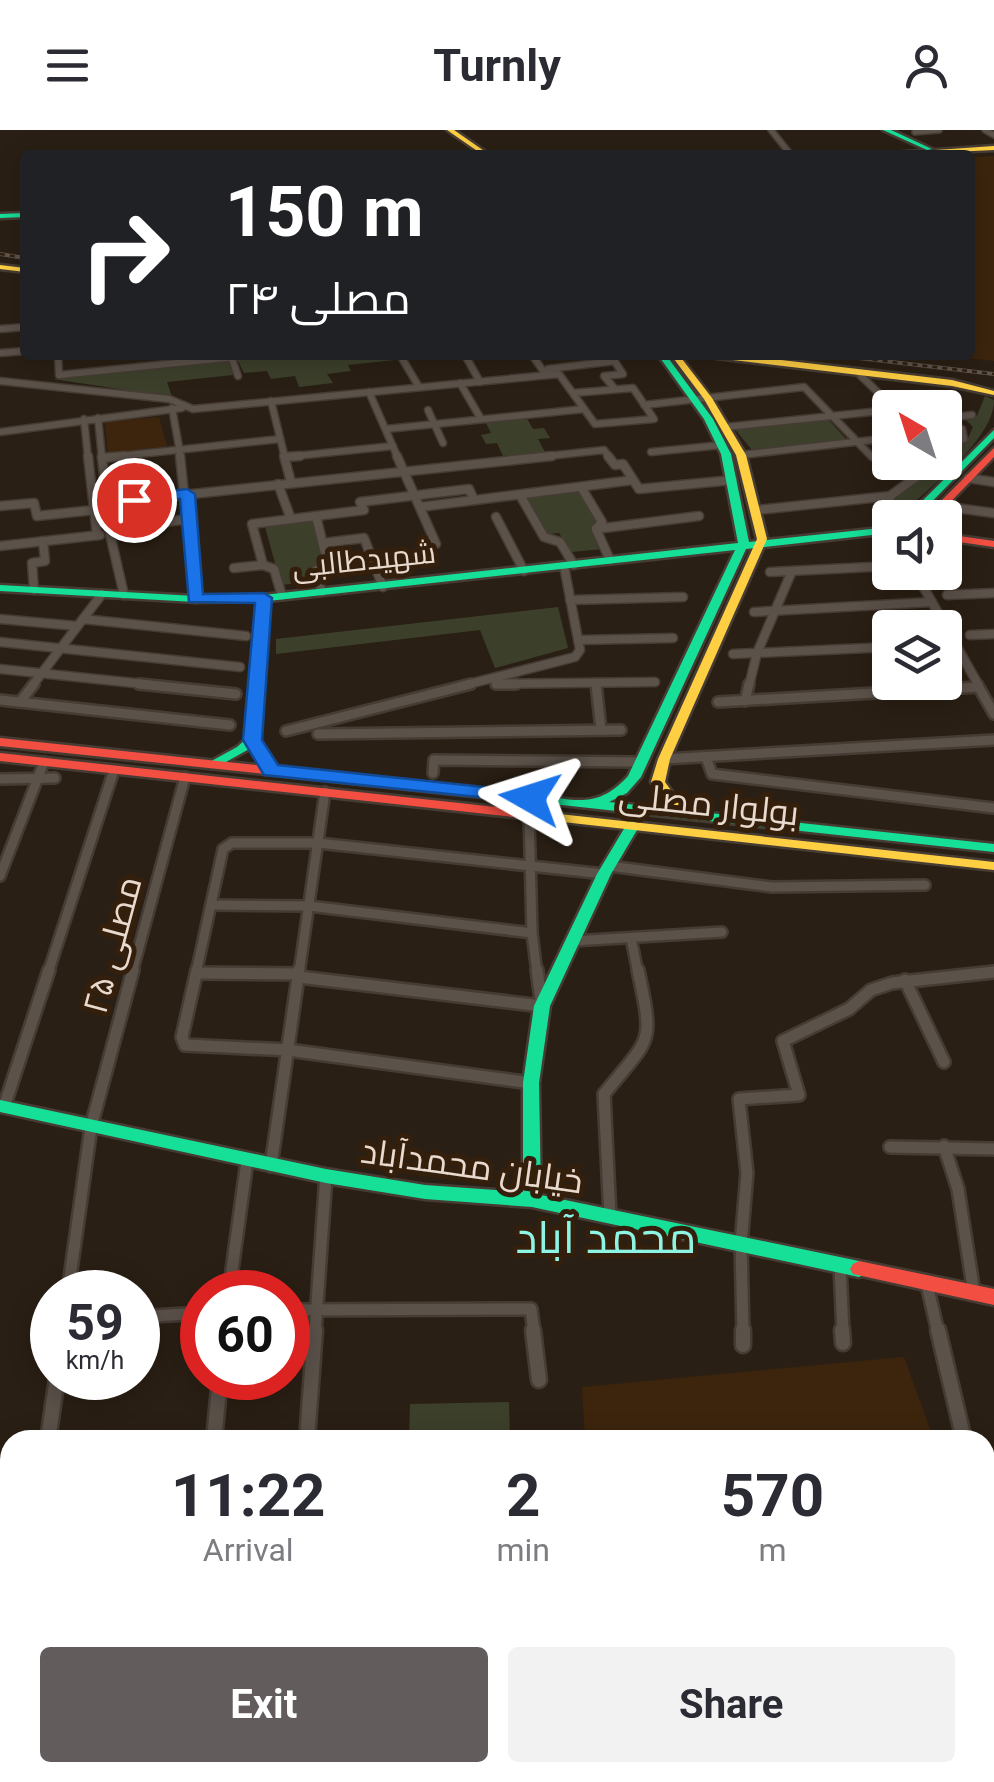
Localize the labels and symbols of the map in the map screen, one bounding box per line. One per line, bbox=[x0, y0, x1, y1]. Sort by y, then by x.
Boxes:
north arrow bbox=[872, 390, 962, 480]
pin bbox=[92, 458, 177, 543]
street label: شهیدطالبی bbox=[290, 535, 438, 585]
position arrow bbox=[478, 746, 582, 850]
street label: بولوار مصلی bbox=[617, 775, 801, 834]
street label: مصلی ۲۵ bbox=[75, 872, 150, 1018]
street label: خیابان محمدآباد bbox=[358, 1131, 586, 1202]
district label: محمد آباد bbox=[516, 1211, 696, 1264]
speed limit sign: 60 bbox=[180, 1270, 310, 1400]

